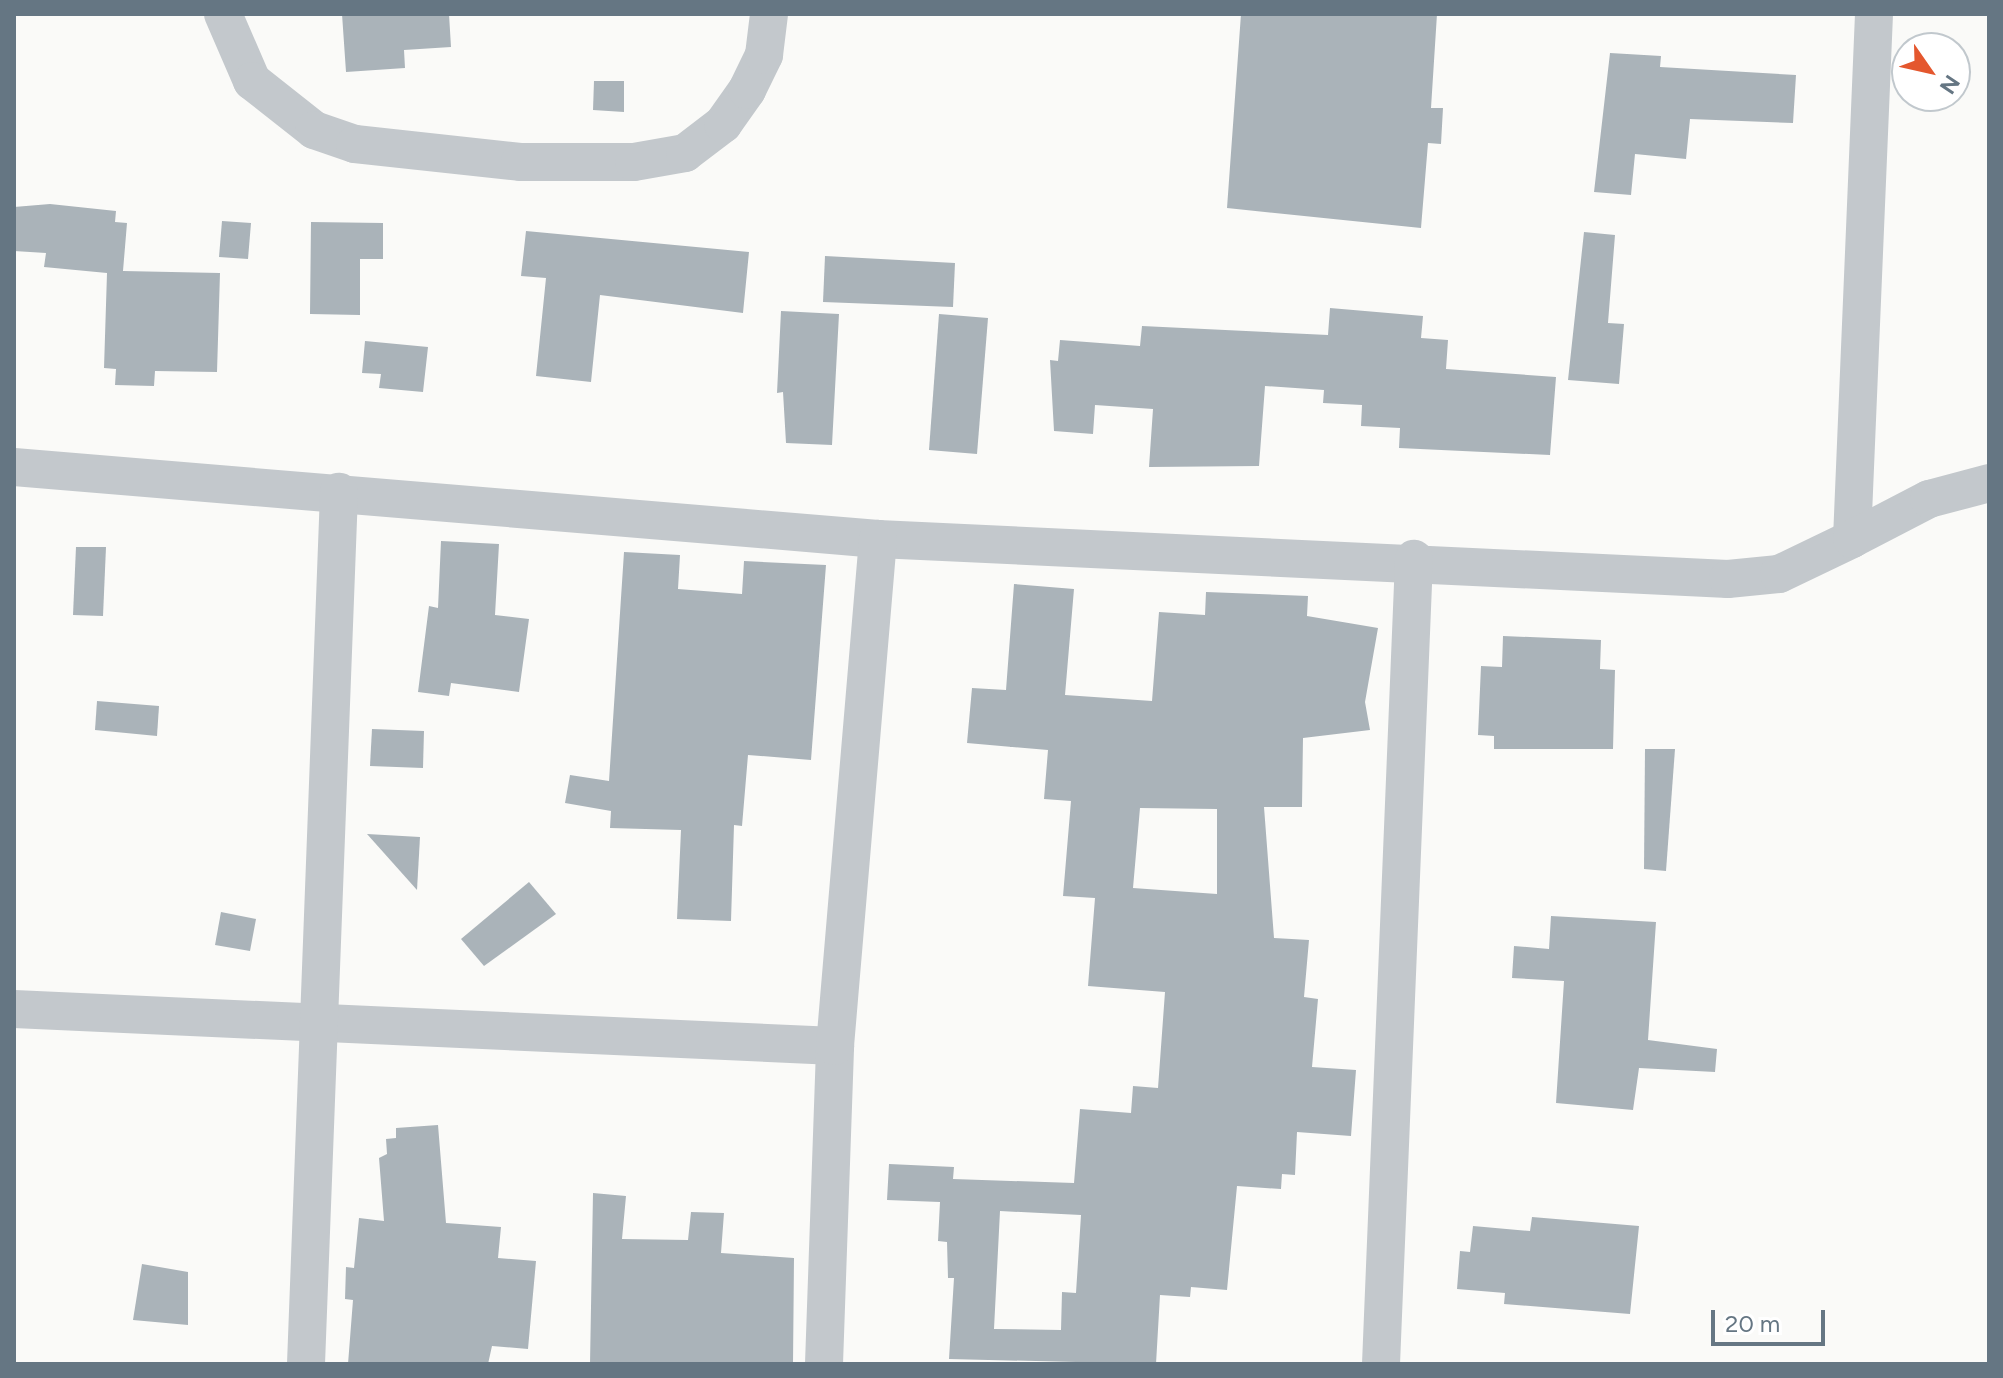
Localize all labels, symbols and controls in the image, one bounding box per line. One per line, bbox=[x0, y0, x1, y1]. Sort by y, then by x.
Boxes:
north arrow bbox=[1891, 32, 1971, 112]
text: N bbox=[1934, 70, 1966, 99]
scale bar bbox=[1715, 1294, 1829, 1344]
text: 20 m bbox=[1725, 1309, 1780, 1338]

